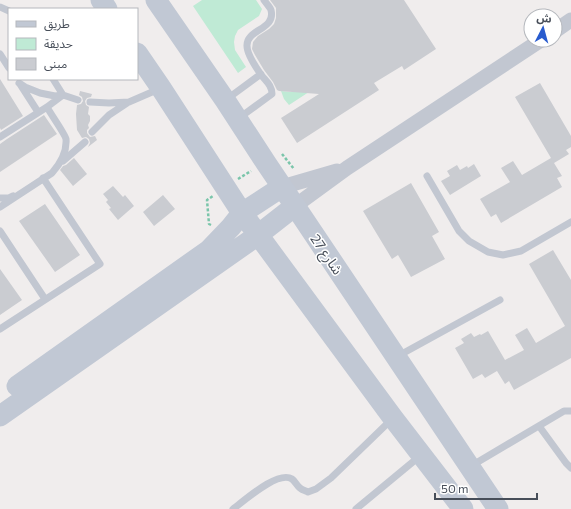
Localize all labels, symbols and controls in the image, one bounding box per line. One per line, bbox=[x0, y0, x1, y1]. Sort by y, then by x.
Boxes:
legend bbox=[8, 8, 138, 80]
north arrow bbox=[523, 8, 563, 48]
text: ش bbox=[536, 10, 552, 26]
text: طريق bbox=[44, 16, 70, 32]
text: حديقة bbox=[44, 36, 73, 51]
text: مبنى bbox=[44, 56, 67, 71]
street label: شارع 27 bbox=[305, 231, 347, 279]
scale bar bbox=[435, 475, 537, 501]
text: 50 m bbox=[441, 481, 469, 495]

